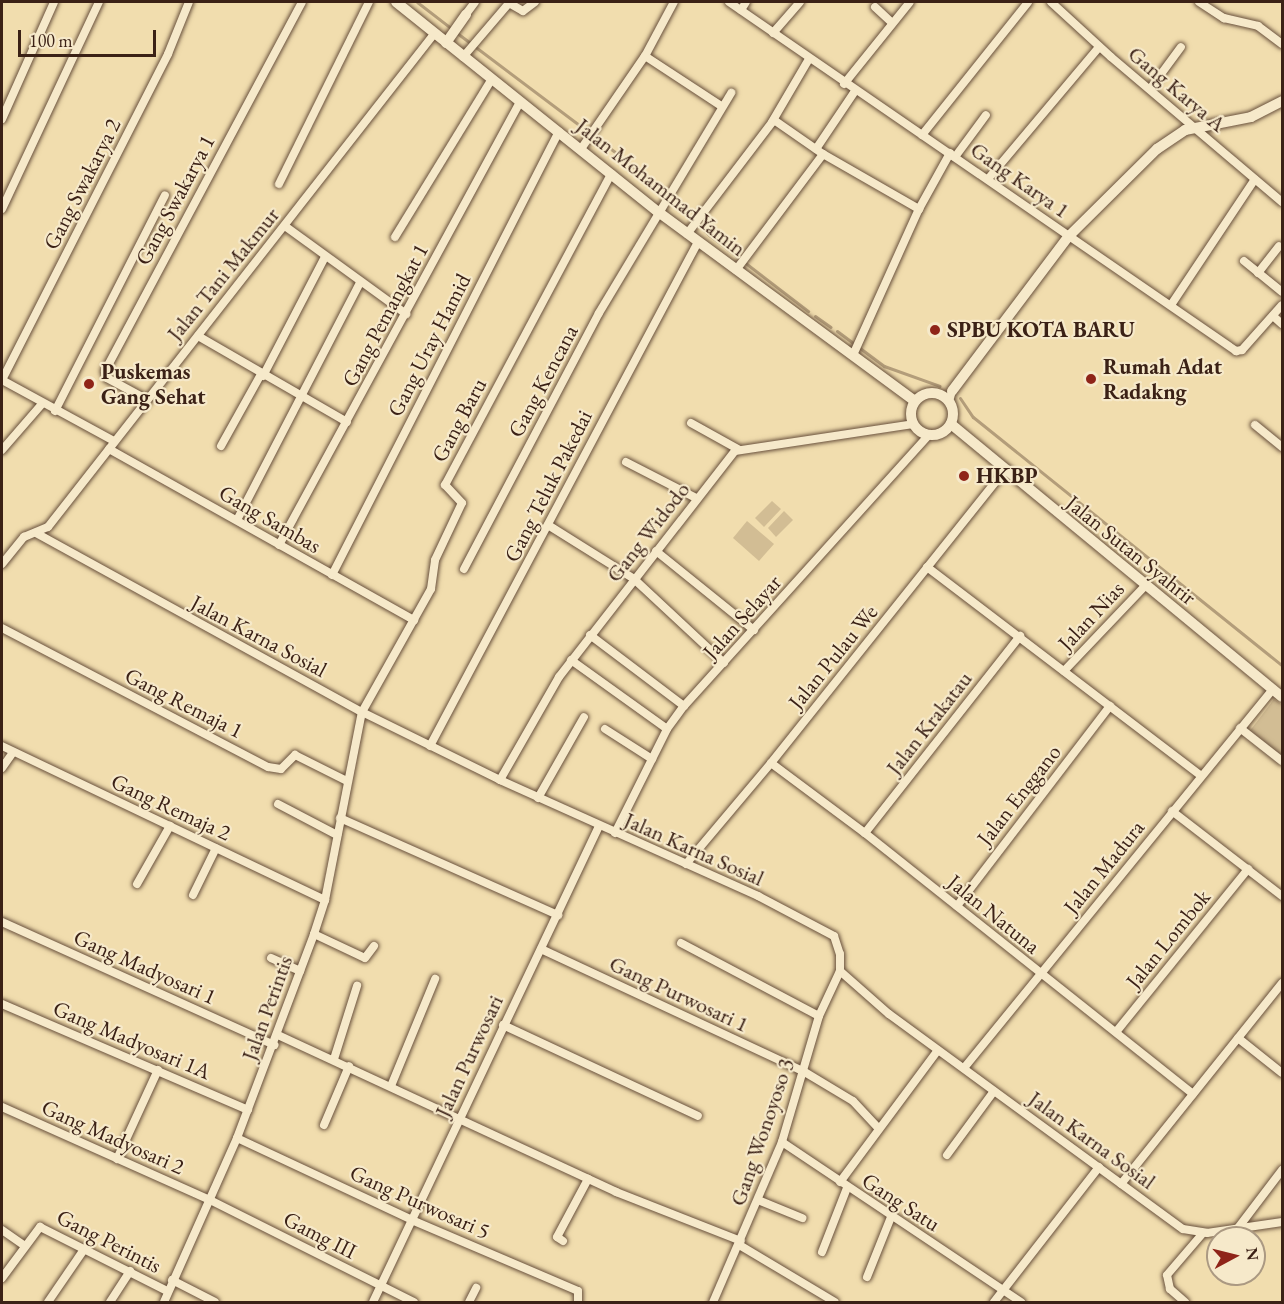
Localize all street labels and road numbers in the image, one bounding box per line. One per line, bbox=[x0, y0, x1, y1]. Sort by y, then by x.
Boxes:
street label: Gang Karya A bbox=[1123, 41, 1231, 137]
street label: Jalan Mohammad Yamin bbox=[571, 112, 751, 262]
street label: Gang Swakarya 2 bbox=[38, 114, 126, 254]
street label: Gang Swakarya 1 bbox=[130, 130, 220, 270]
street label: Gang Karya 1 bbox=[966, 136, 1074, 224]
street label: Jalan Tani Makmur bbox=[161, 202, 285, 346]
street label: Gang Pemangkat 1 bbox=[336, 239, 434, 391]
street label: Gang Uray Hamid bbox=[382, 269, 476, 421]
street label: Gang Kencana bbox=[502, 320, 584, 442]
street label: Gang Baru bbox=[426, 374, 492, 466]
street label: Gang Teluk Pakedai bbox=[498, 406, 598, 566]
street label: Gang Widodo bbox=[601, 477, 695, 587]
street label: Gang Sambas bbox=[214, 479, 326, 559]
street label: Jalan Sutan Syahrir bbox=[1061, 490, 1201, 610]
street label: Jalan Selayar bbox=[697, 569, 787, 665]
street label: Jalan Nias bbox=[1052, 576, 1130, 656]
street label: Jalan Karna Sosial bbox=[187, 589, 331, 683]
street label: Jalan Pulau We bbox=[783, 599, 883, 715]
street label: Gang Remaja 1 bbox=[121, 662, 247, 744]
street label: Jalan Krakatau bbox=[880, 666, 978, 780]
street label: Jalan Enggano bbox=[971, 739, 1067, 851]
street label: Gang Remaja 2 bbox=[107, 768, 235, 846]
street label: Jalan Karna Sosial bbox=[620, 806, 768, 892]
street label: Jalan Madura bbox=[1058, 815, 1150, 919]
street label: Jalan Natuna bbox=[942, 869, 1046, 959]
street label: Jalan Lombok bbox=[1120, 884, 1216, 994]
street label: Gang Madyosari 1 bbox=[70, 924, 220, 1010]
street label: Gang Purwosari 1 bbox=[605, 950, 753, 1038]
street label: Jalan Perintis bbox=[236, 952, 298, 1064]
street label: Jalan Purwosari bbox=[429, 991, 509, 1121]
street label: Gang Madyosari 1A bbox=[49, 995, 215, 1085]
street label: Gang Wonoyoso 3 bbox=[724, 1055, 800, 1209]
street label: Jalan Karna Sosial bbox=[1024, 1085, 1160, 1195]
street label: Gang Madyosari 2 bbox=[38, 1094, 188, 1180]
street label: Gang Purwosari 5 bbox=[346, 1159, 494, 1245]
street label: Gang Satu bbox=[857, 1167, 945, 1237]
street label: Gang Perintis bbox=[52, 1203, 166, 1279]
street label: Gamg III bbox=[279, 1205, 361, 1265]

